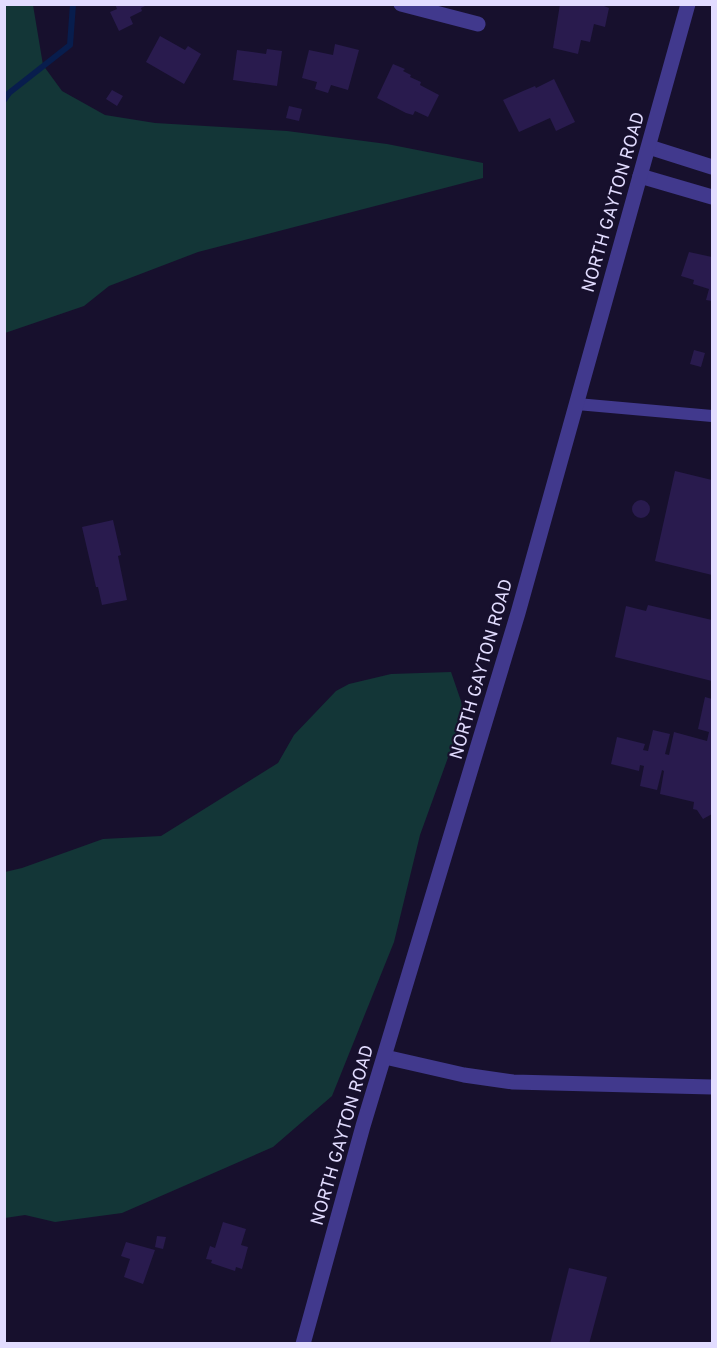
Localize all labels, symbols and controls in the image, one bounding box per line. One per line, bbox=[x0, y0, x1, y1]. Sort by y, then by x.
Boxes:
street label: NORTH GAYTON ROAD bbox=[578, 109, 651, 295]
street label: NORTH GAYTON ROAD bbox=[446, 576, 519, 762]
street label: NORTH GAYTON ROAD bbox=[307, 1042, 380, 1228]

